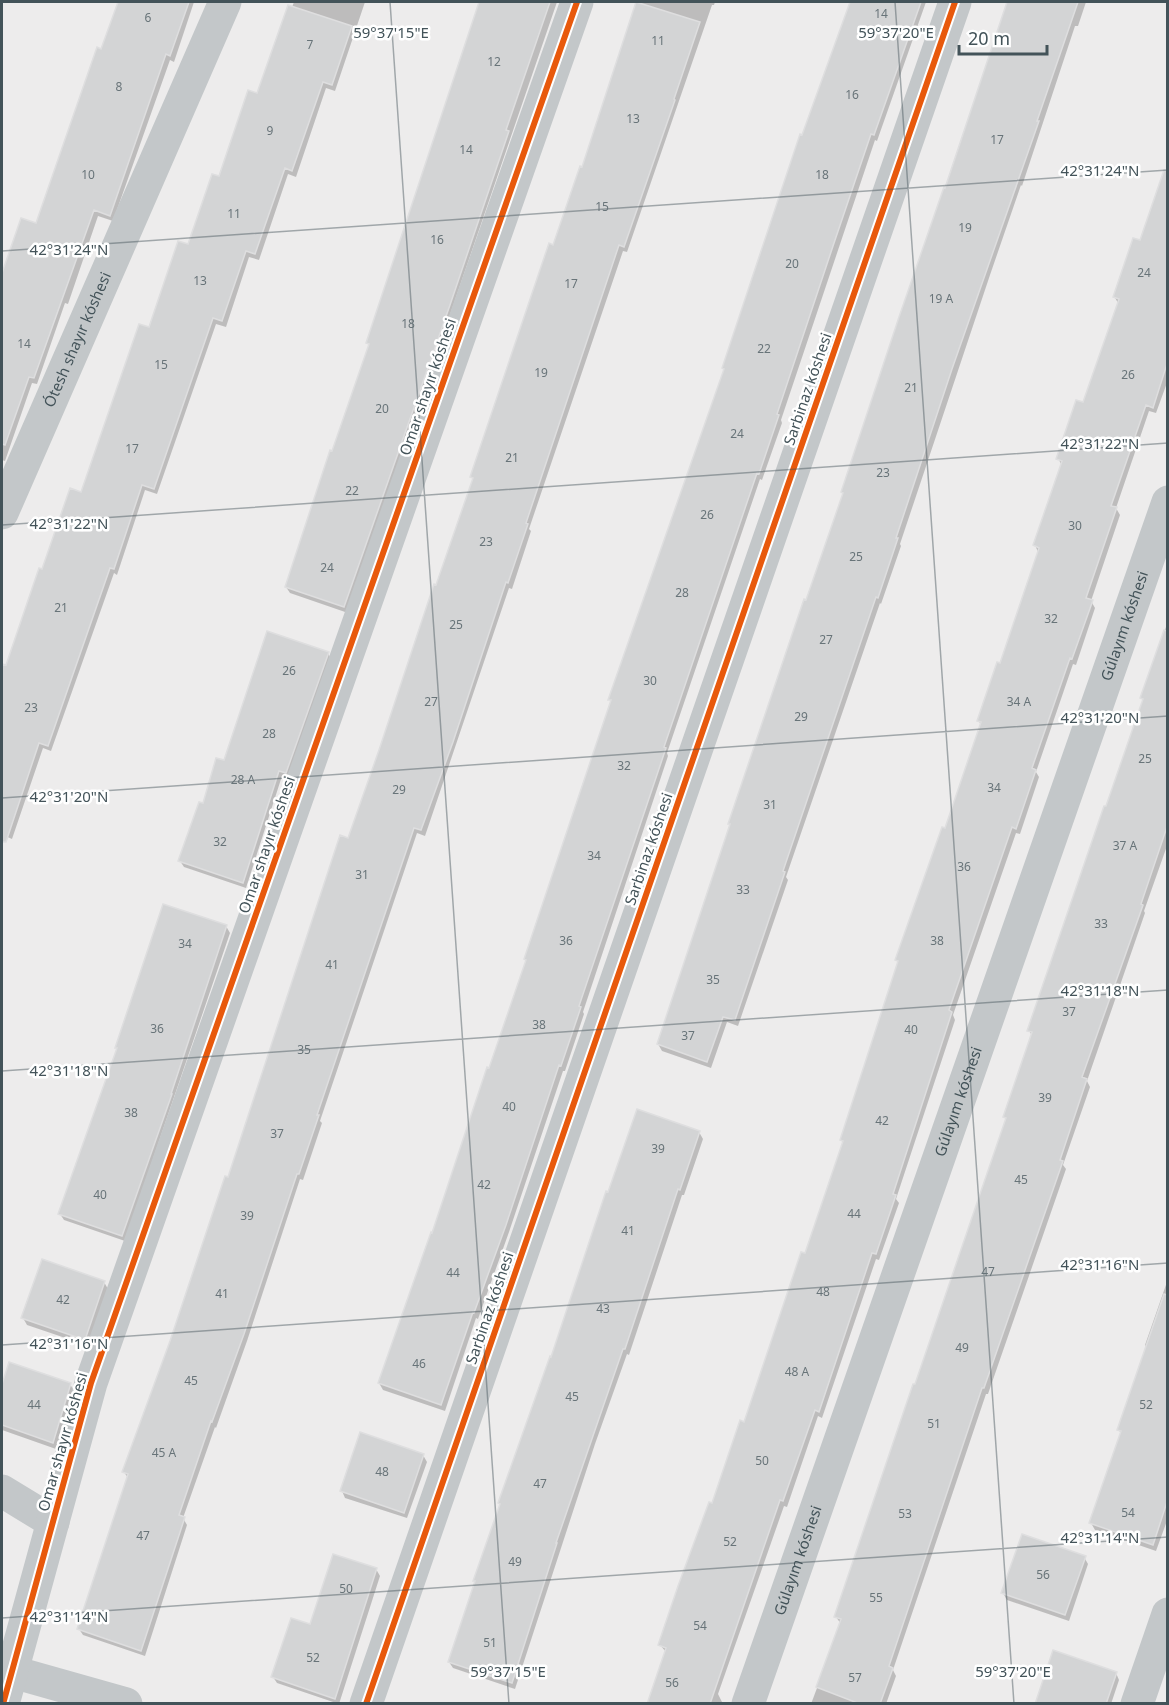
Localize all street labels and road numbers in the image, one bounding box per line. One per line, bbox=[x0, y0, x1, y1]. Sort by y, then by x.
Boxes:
street label: Ótesh shayır kóshesi bbox=[38, 269, 115, 410]
street label: Omar shayır kóshesi bbox=[394, 315, 460, 458]
street label: Sarbinaz kóshesi bbox=[778, 330, 836, 448]
street label: Gúlayım kóshesi bbox=[1095, 568, 1152, 683]
street label: Omar shayır kóshesi bbox=[233, 773, 299, 916]
street label: Sarbinaz kóshesi bbox=[619, 790, 677, 908]
street label: Gúlayım kóshesi bbox=[929, 1044, 986, 1159]
street label: Sarbinaz kóshesi bbox=[460, 1249, 518, 1367]
street label: Omar shayır kóshesi bbox=[33, 1370, 91, 1514]
street label: Gúlayım kóshesi bbox=[769, 1503, 826, 1618]

